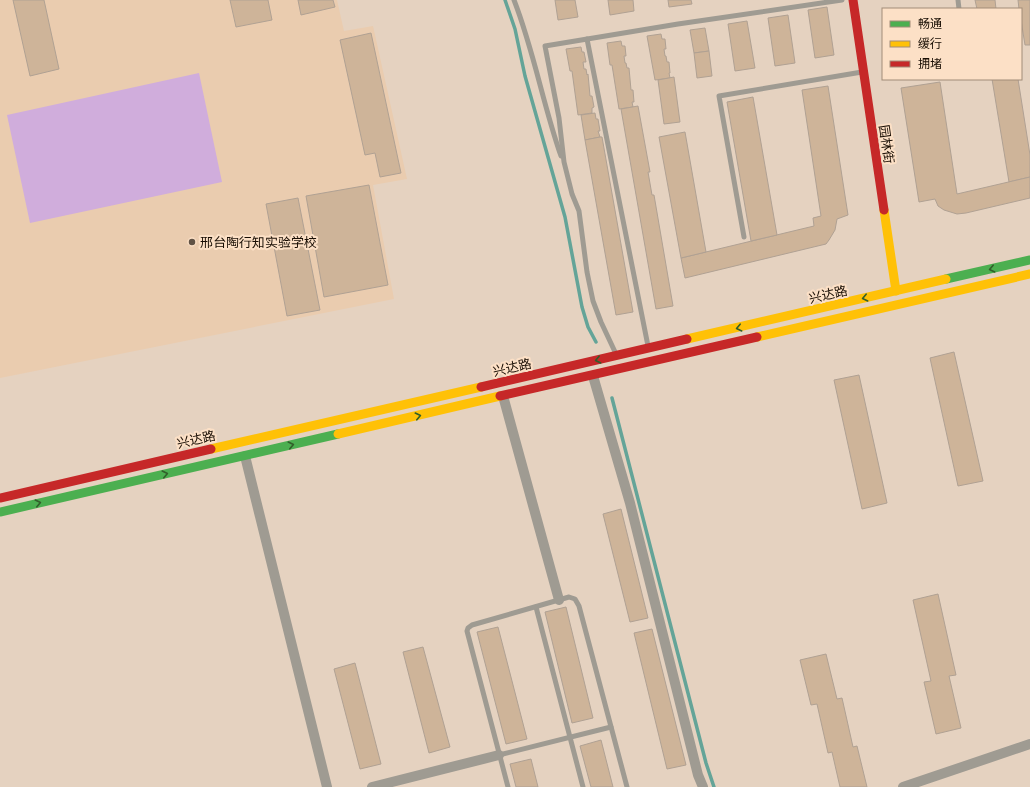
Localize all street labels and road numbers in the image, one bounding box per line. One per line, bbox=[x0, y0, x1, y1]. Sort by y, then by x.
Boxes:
street label: 园林街 bbox=[876, 124, 898, 164]
street label: 兴达路 bbox=[807, 282, 849, 306]
street label: 兴达路 bbox=[491, 355, 533, 379]
street label: 兴达路 bbox=[175, 427, 217, 451]

